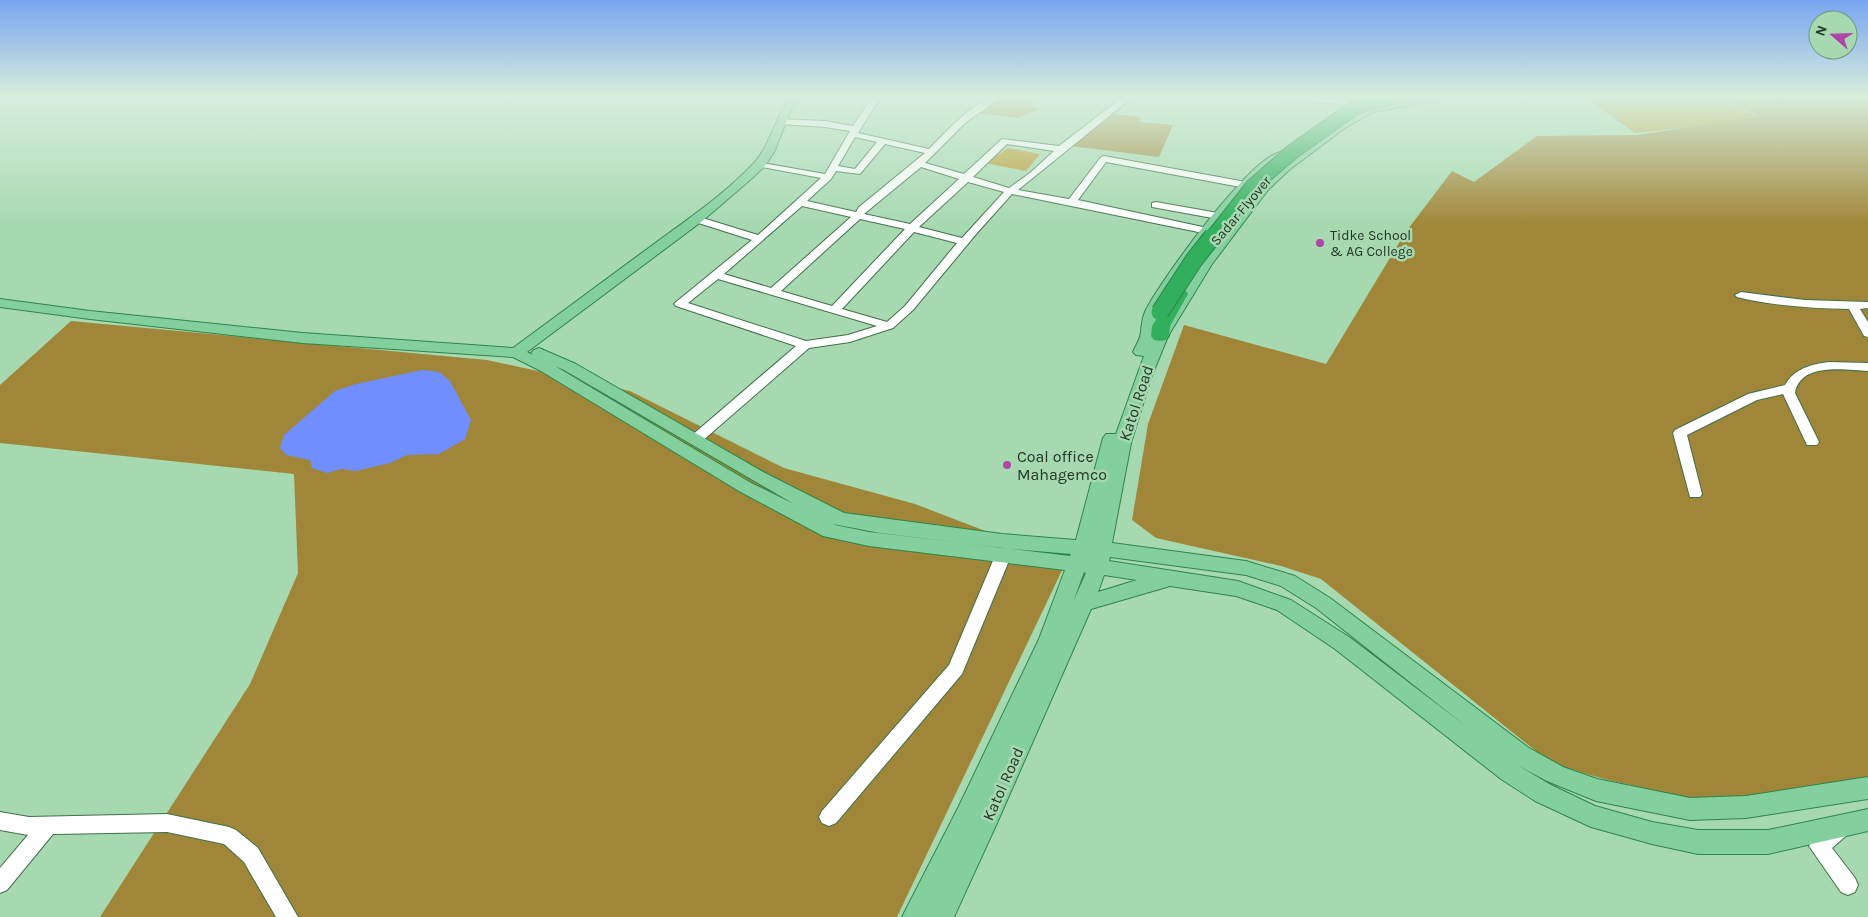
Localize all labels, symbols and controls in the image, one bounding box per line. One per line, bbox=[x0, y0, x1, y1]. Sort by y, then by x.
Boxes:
north arrow bbox=[1808, 10, 1858, 60]
text: N bbox=[1812, 23, 1831, 38]
street label: Sadar Flyover bbox=[1207, 172, 1276, 249]
place label: Tidke School & AG College bbox=[1330, 227, 1413, 260]
marker: Tidke School & AG College bbox=[1314, 237, 1326, 249]
street label: Katol Road bbox=[1115, 363, 1157, 443]
place label: Coal office Mahagemco bbox=[1017, 447, 1107, 484]
marker: Coal office Mahagemco bbox=[1001, 459, 1013, 471]
street label: Katol Road bbox=[978, 744, 1028, 824]

